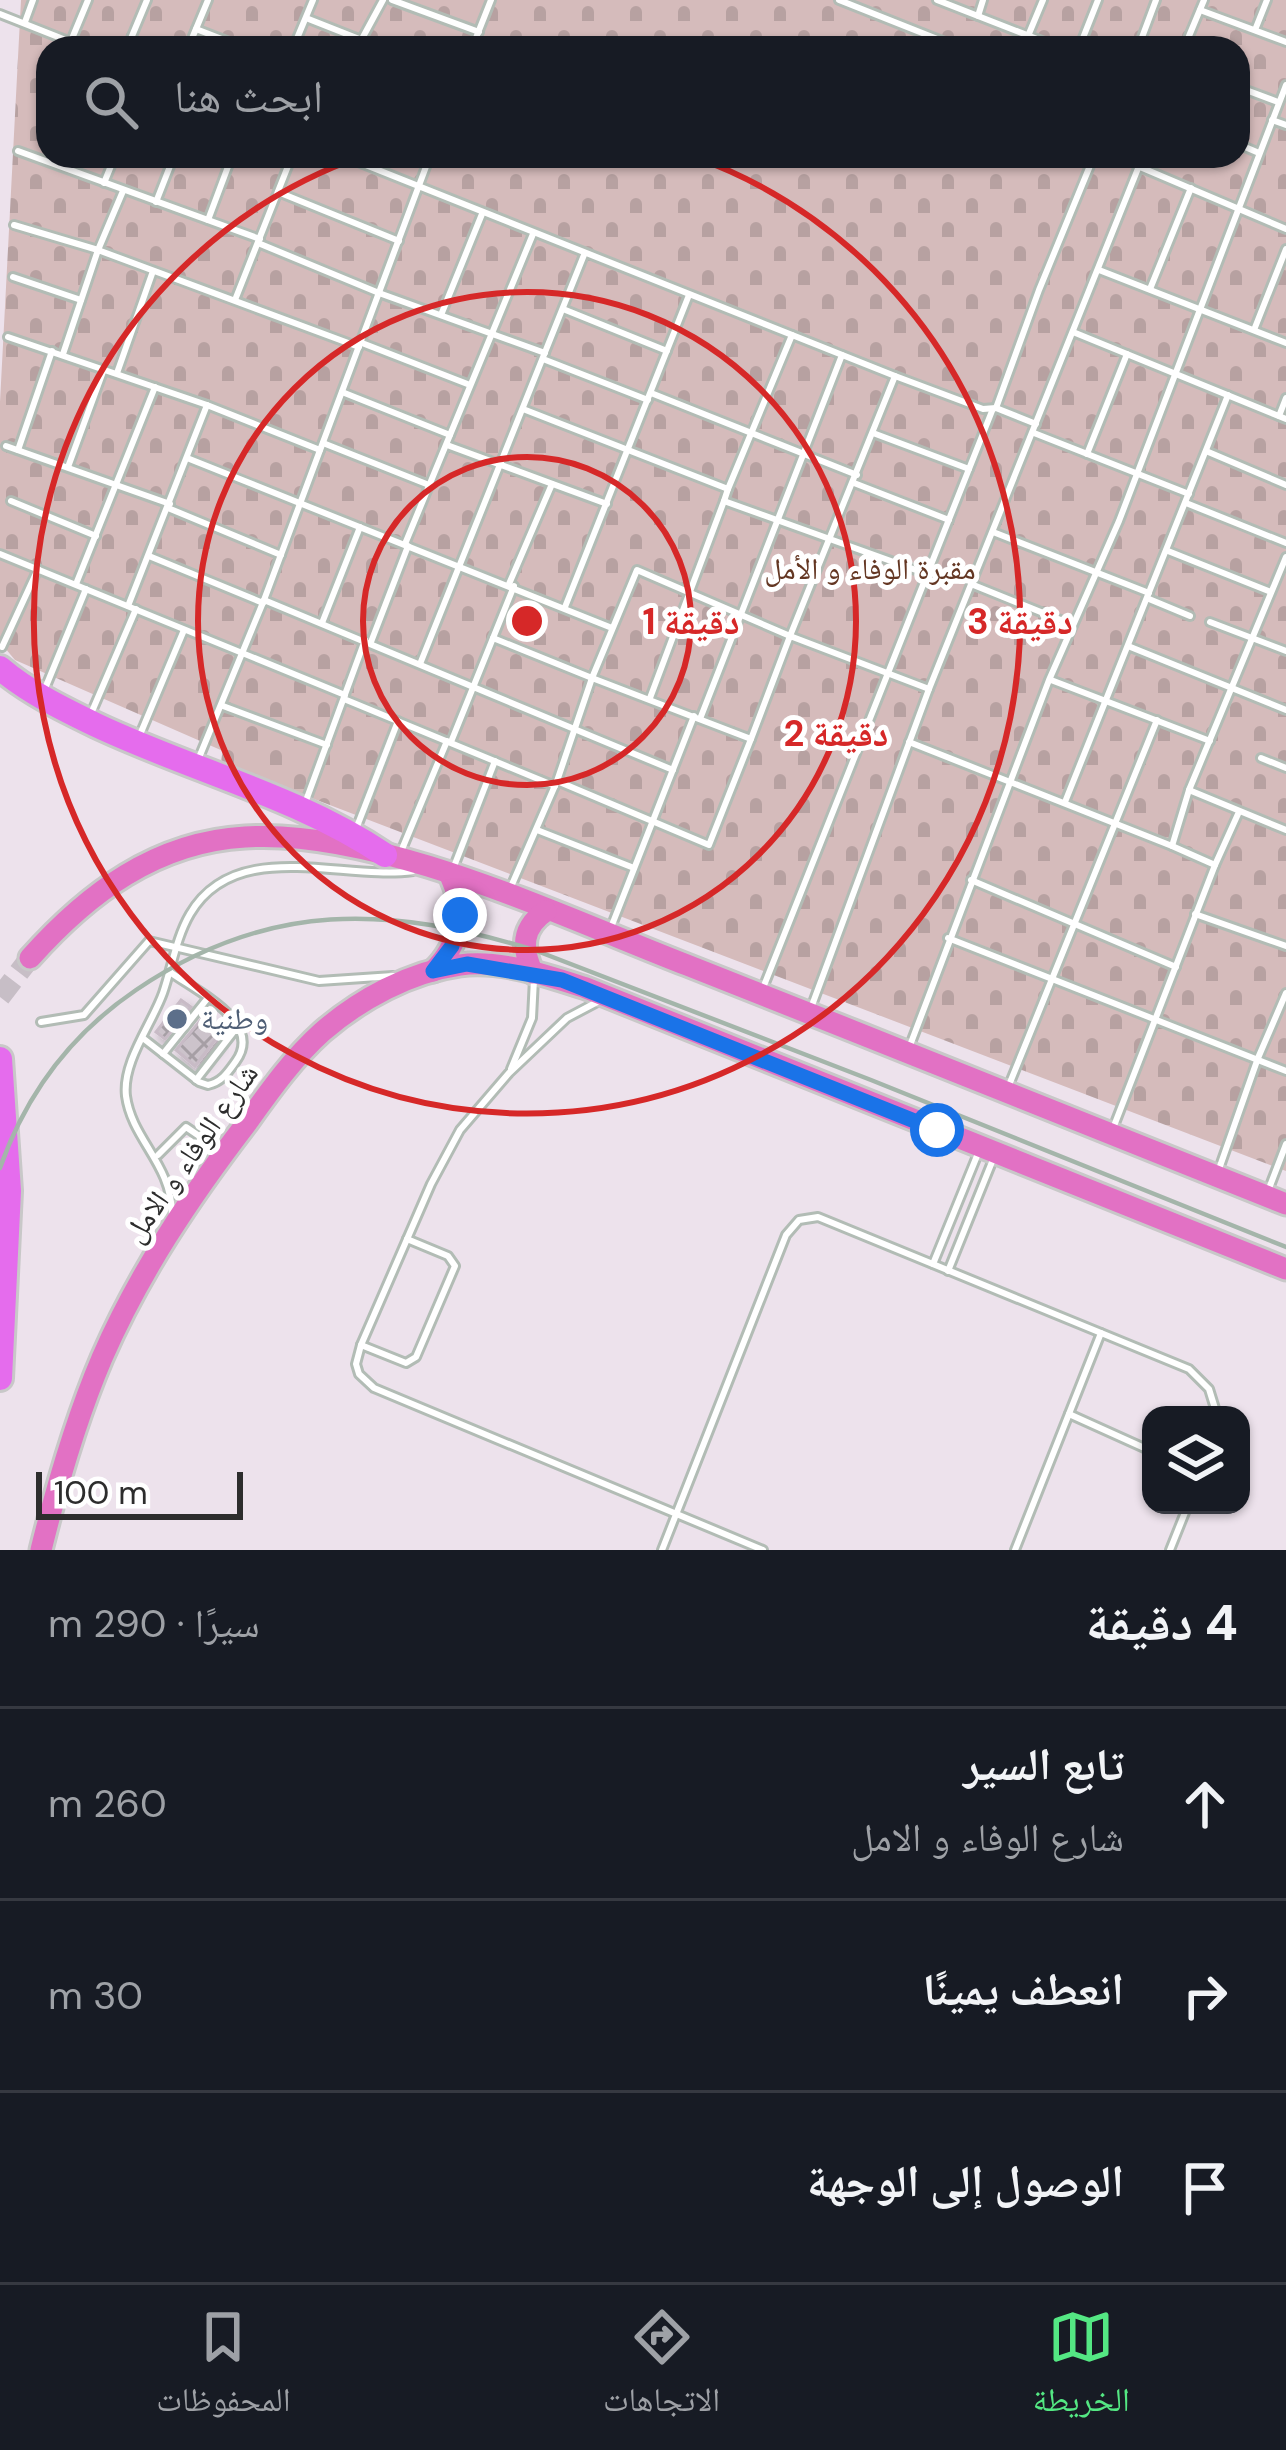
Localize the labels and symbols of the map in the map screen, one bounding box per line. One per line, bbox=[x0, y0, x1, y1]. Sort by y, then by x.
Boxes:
park label: مقبرة الوفاء و الأمل bbox=[764, 549, 976, 588]
text: 1 دقيقة bbox=[642, 598, 740, 645]
text: 3 دقيقة bbox=[967, 598, 1073, 645]
centre of rings bbox=[506, 600, 548, 642]
text: 2 دقيقة bbox=[784, 710, 888, 757]
route end bbox=[433, 888, 487, 942]
place label: وطنية bbox=[201, 999, 268, 1038]
marker: وطنية bbox=[164, 1006, 190, 1032]
street label: شارع الوفاء و الامل bbox=[114, 1056, 267, 1250]
route start bbox=[910, 1103, 964, 1157]
scale bar bbox=[36, 1466, 243, 1519]

